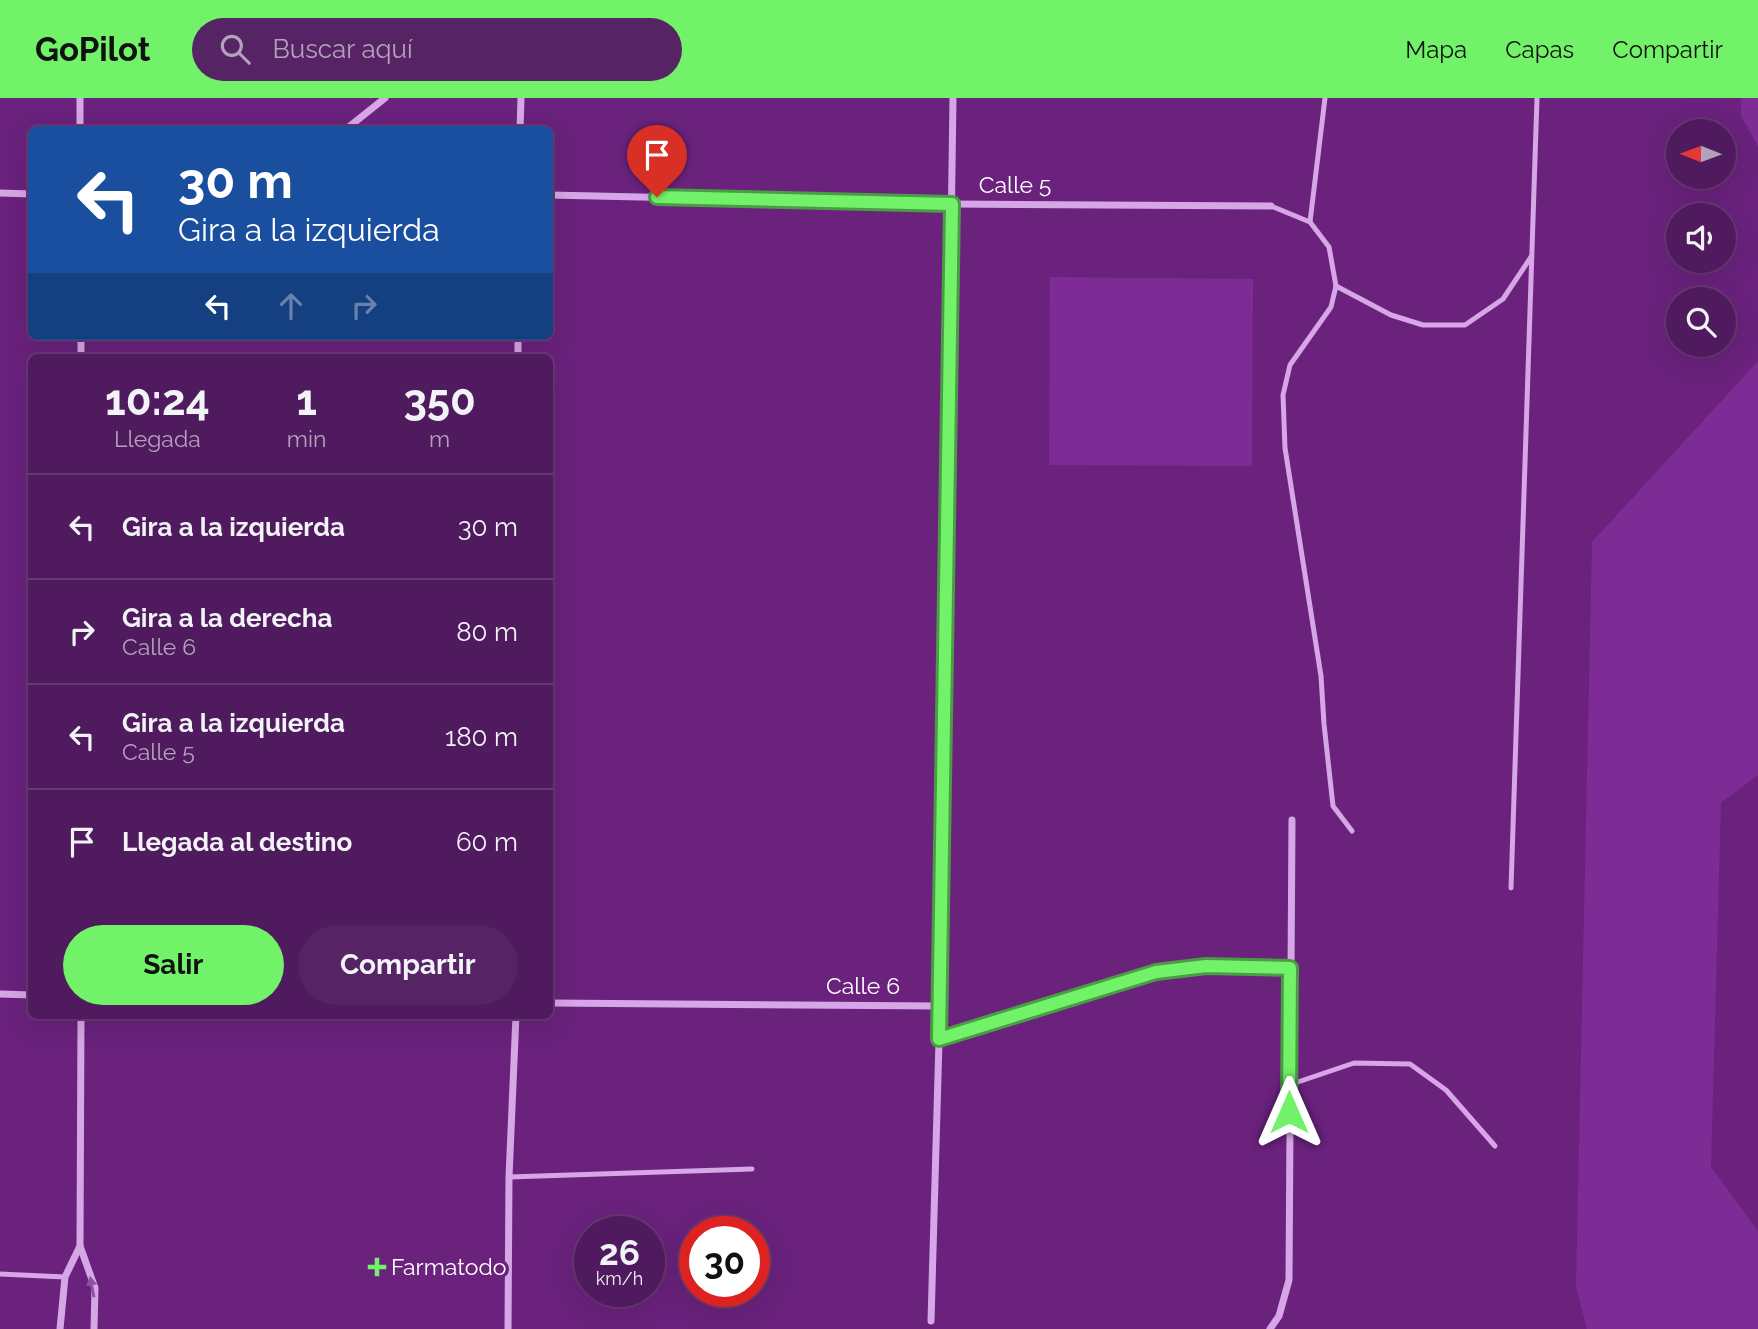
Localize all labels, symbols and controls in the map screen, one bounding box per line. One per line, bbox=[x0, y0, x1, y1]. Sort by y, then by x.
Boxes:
search box bbox=[192, 18, 682, 81]
text: GoPilot bbox=[35, 30, 150, 69]
icon: search bbox=[216, 30, 254, 68]
text: Buscar aquí bbox=[272, 34, 413, 64]
text: Mapa bbox=[1405, 35, 1467, 64]
text: Capas bbox=[1505, 35, 1574, 64]
text: Compartir bbox=[1612, 35, 1723, 64]
north arrow bbox=[1666, 119, 1736, 189]
map controls bbox=[1666, 119, 1736, 357]
pin bbox=[627, 125, 687, 197]
icon: arrive bbox=[638, 136, 676, 174]
text: 30 m bbox=[178, 152, 293, 209]
icon: left bbox=[63, 154, 154, 245]
street label: Calle 5 bbox=[979, 171, 1051, 198]
button: sound bbox=[1666, 203, 1736, 273]
text: Gira a la izquierda bbox=[178, 211, 440, 248]
icon: left bbox=[199, 287, 237, 325]
icon: ahead bbox=[272, 287, 310, 325]
icon: right bbox=[345, 287, 383, 325]
button: search bbox=[1666, 287, 1736, 357]
text: 10:24 bbox=[105, 376, 210, 425]
text: 1 bbox=[296, 376, 317, 425]
text: 350 bbox=[403, 376, 476, 425]
text: Llegada bbox=[114, 425, 201, 452]
text: min bbox=[287, 425, 326, 452]
text: m bbox=[429, 425, 450, 452]
icon: left bbox=[63, 508, 101, 546]
text: Gira a la izquierda bbox=[122, 512, 345, 542]
text: 30 m bbox=[458, 512, 518, 542]
text: Gira a la derecha bbox=[122, 603, 332, 633]
icon: right bbox=[63, 613, 101, 651]
text: 80 m bbox=[456, 617, 518, 647]
text: Calle 6 bbox=[122, 633, 196, 660]
text: Gira a la izquierda bbox=[122, 708, 345, 738]
icon: left bbox=[63, 718, 101, 756]
text: 180 m bbox=[445, 722, 518, 752]
text: Calle 5 bbox=[122, 738, 195, 765]
icon: arrive bbox=[63, 823, 101, 861]
text: Llegada al destino bbox=[122, 827, 352, 857]
text: 60 m bbox=[456, 827, 518, 857]
button: Salir bbox=[63, 925, 284, 1005]
button: Compartir bbox=[298, 925, 518, 1005]
street label: Calle 6 bbox=[826, 972, 900, 999]
position arrow bbox=[1252, 1075, 1326, 1149]
speed limit sign: 30 bbox=[679, 1216, 770, 1307]
text: 26 bbox=[599, 1232, 640, 1273]
place label: Farmatodo bbox=[391, 1253, 506, 1280]
marker: Farmatodo bbox=[369, 1259, 385, 1275]
text: km/h bbox=[596, 1268, 643, 1289]
one-way arrow bbox=[87, 1276, 98, 1298]

